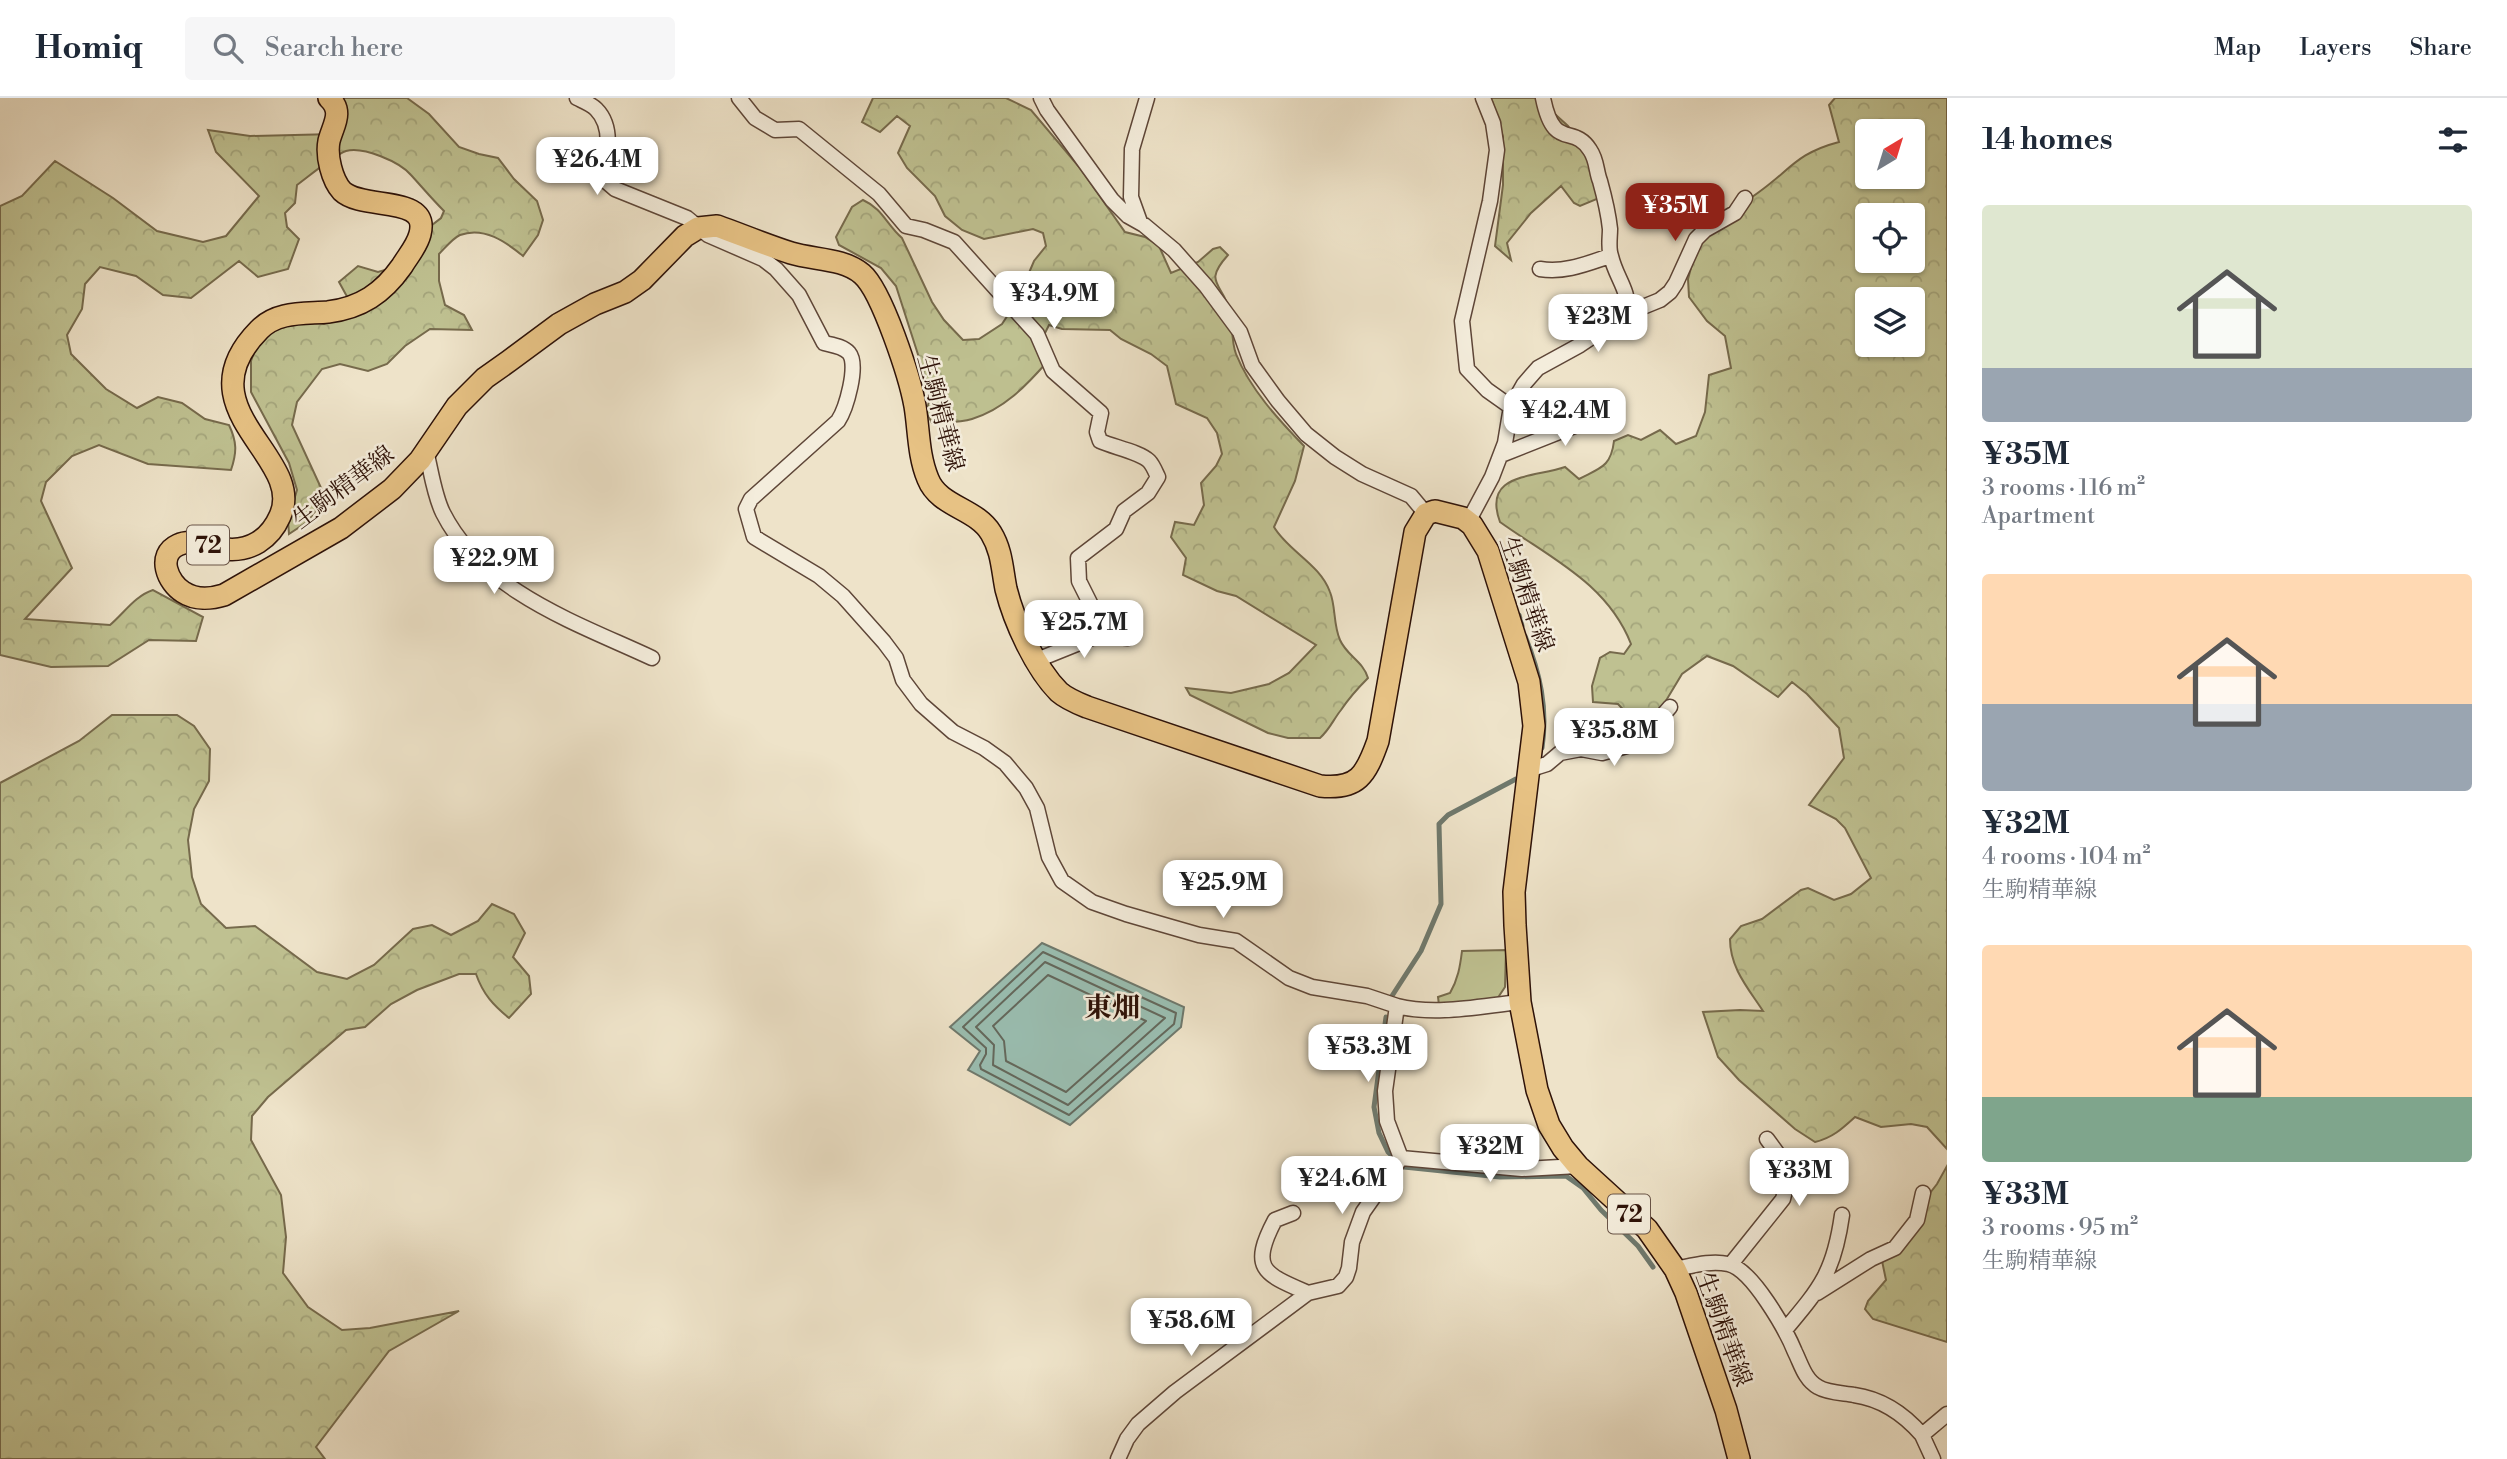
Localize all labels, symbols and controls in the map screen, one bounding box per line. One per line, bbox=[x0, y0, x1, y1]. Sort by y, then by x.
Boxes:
search box bbox=[185, 17, 675, 80]
text: Homiq bbox=[35, 28, 143, 69]
icon: search bbox=[209, 29, 247, 67]
text: Search here bbox=[265, 32, 403, 64]
text: Map bbox=[2214, 33, 2261, 63]
text: Layers bbox=[2299, 33, 2371, 63]
text: Share bbox=[2409, 33, 2472, 63]
north arrow bbox=[1855, 119, 1925, 189]
map controls bbox=[1855, 119, 1925, 357]
text: 14 homes bbox=[1982, 121, 2113, 159]
icon: filters bbox=[2434, 121, 2472, 159]
pin: ¥26.4M bbox=[540, 138, 654, 197]
text: ¥26.4M bbox=[552, 146, 642, 174]
pin: ¥35M bbox=[1634, 184, 1716, 243]
text: ¥35M bbox=[1641, 192, 1709, 220]
button: locate bbox=[1855, 203, 1925, 273]
icon: home bbox=[2164, 251, 2290, 377]
pin: ¥34.9M bbox=[997, 272, 1111, 331]
text: ¥34.9M bbox=[1009, 280, 1099, 308]
button: layers bbox=[1855, 287, 1925, 357]
pin: ¥23M bbox=[1557, 294, 1639, 354]
text: ¥23M bbox=[1564, 303, 1632, 331]
street label: 生駒精華線 bbox=[910, 351, 970, 475]
pin: ¥42.4M bbox=[1508, 388, 1622, 448]
text: ¥42.4M bbox=[1520, 397, 1610, 425]
text: ¥35M bbox=[1982, 436, 2069, 474]
street label: 生駒精華線 bbox=[287, 440, 401, 536]
text: 3 rooms · 116 m² bbox=[1982, 474, 2145, 502]
text: Apartment bbox=[1982, 502, 2095, 530]
road number: 72 bbox=[187, 526, 229, 564]
street label: 生駒精華線 bbox=[1492, 533, 1560, 656]
pin: ¥22.9M bbox=[437, 536, 551, 596]
text: ¥22.9M bbox=[450, 545, 538, 573]
pin: ¥25.7M bbox=[1027, 601, 1141, 660]
text: ¥25.7M bbox=[1040, 609, 1128, 637]
icon: home bbox=[2164, 619, 2290, 745]
pin: ¥35.8M bbox=[1557, 708, 1671, 768]
text: ¥35.8M bbox=[1570, 717, 1658, 745]
text: ¥32M bbox=[1982, 805, 2070, 843]
text: 4 rooms · 104 m² bbox=[1982, 843, 2151, 871]
pin: ¥25.9M bbox=[1166, 860, 1280, 920]
text: ¥25.9M bbox=[1179, 869, 1267, 897]
text: 生駒精華線 bbox=[1982, 876, 2097, 904]
icon: home bbox=[2164, 990, 2290, 1116]
district label: 東畑 bbox=[1084, 991, 1140, 1026]
pin: ¥53.3M bbox=[1311, 1024, 1425, 1084]
text: ¥53.3M bbox=[1324, 1033, 1412, 1061]
pin: ¥32M bbox=[1449, 1124, 1531, 1184]
text: ¥32M bbox=[1456, 1133, 1524, 1161]
pin: ¥33M bbox=[1758, 1148, 1840, 1208]
pin: ¥24.6M bbox=[1285, 1156, 1399, 1216]
text: ¥33M bbox=[1766, 1157, 1832, 1185]
text: ¥24.6M bbox=[1297, 1165, 1387, 1193]
text: ¥33M bbox=[1982, 1176, 2069, 1214]
road number: 72 bbox=[1608, 1194, 1650, 1233]
text: 3 rooms · 95 m² bbox=[1982, 1214, 2138, 1242]
text: 生駒精華線 bbox=[1982, 1247, 2097, 1275]
street label: 生駒精華線 bbox=[1688, 1268, 1758, 1391]
pin: ¥58.6M bbox=[1134, 1298, 1248, 1358]
text: ¥58.6M bbox=[1147, 1307, 1235, 1335]

